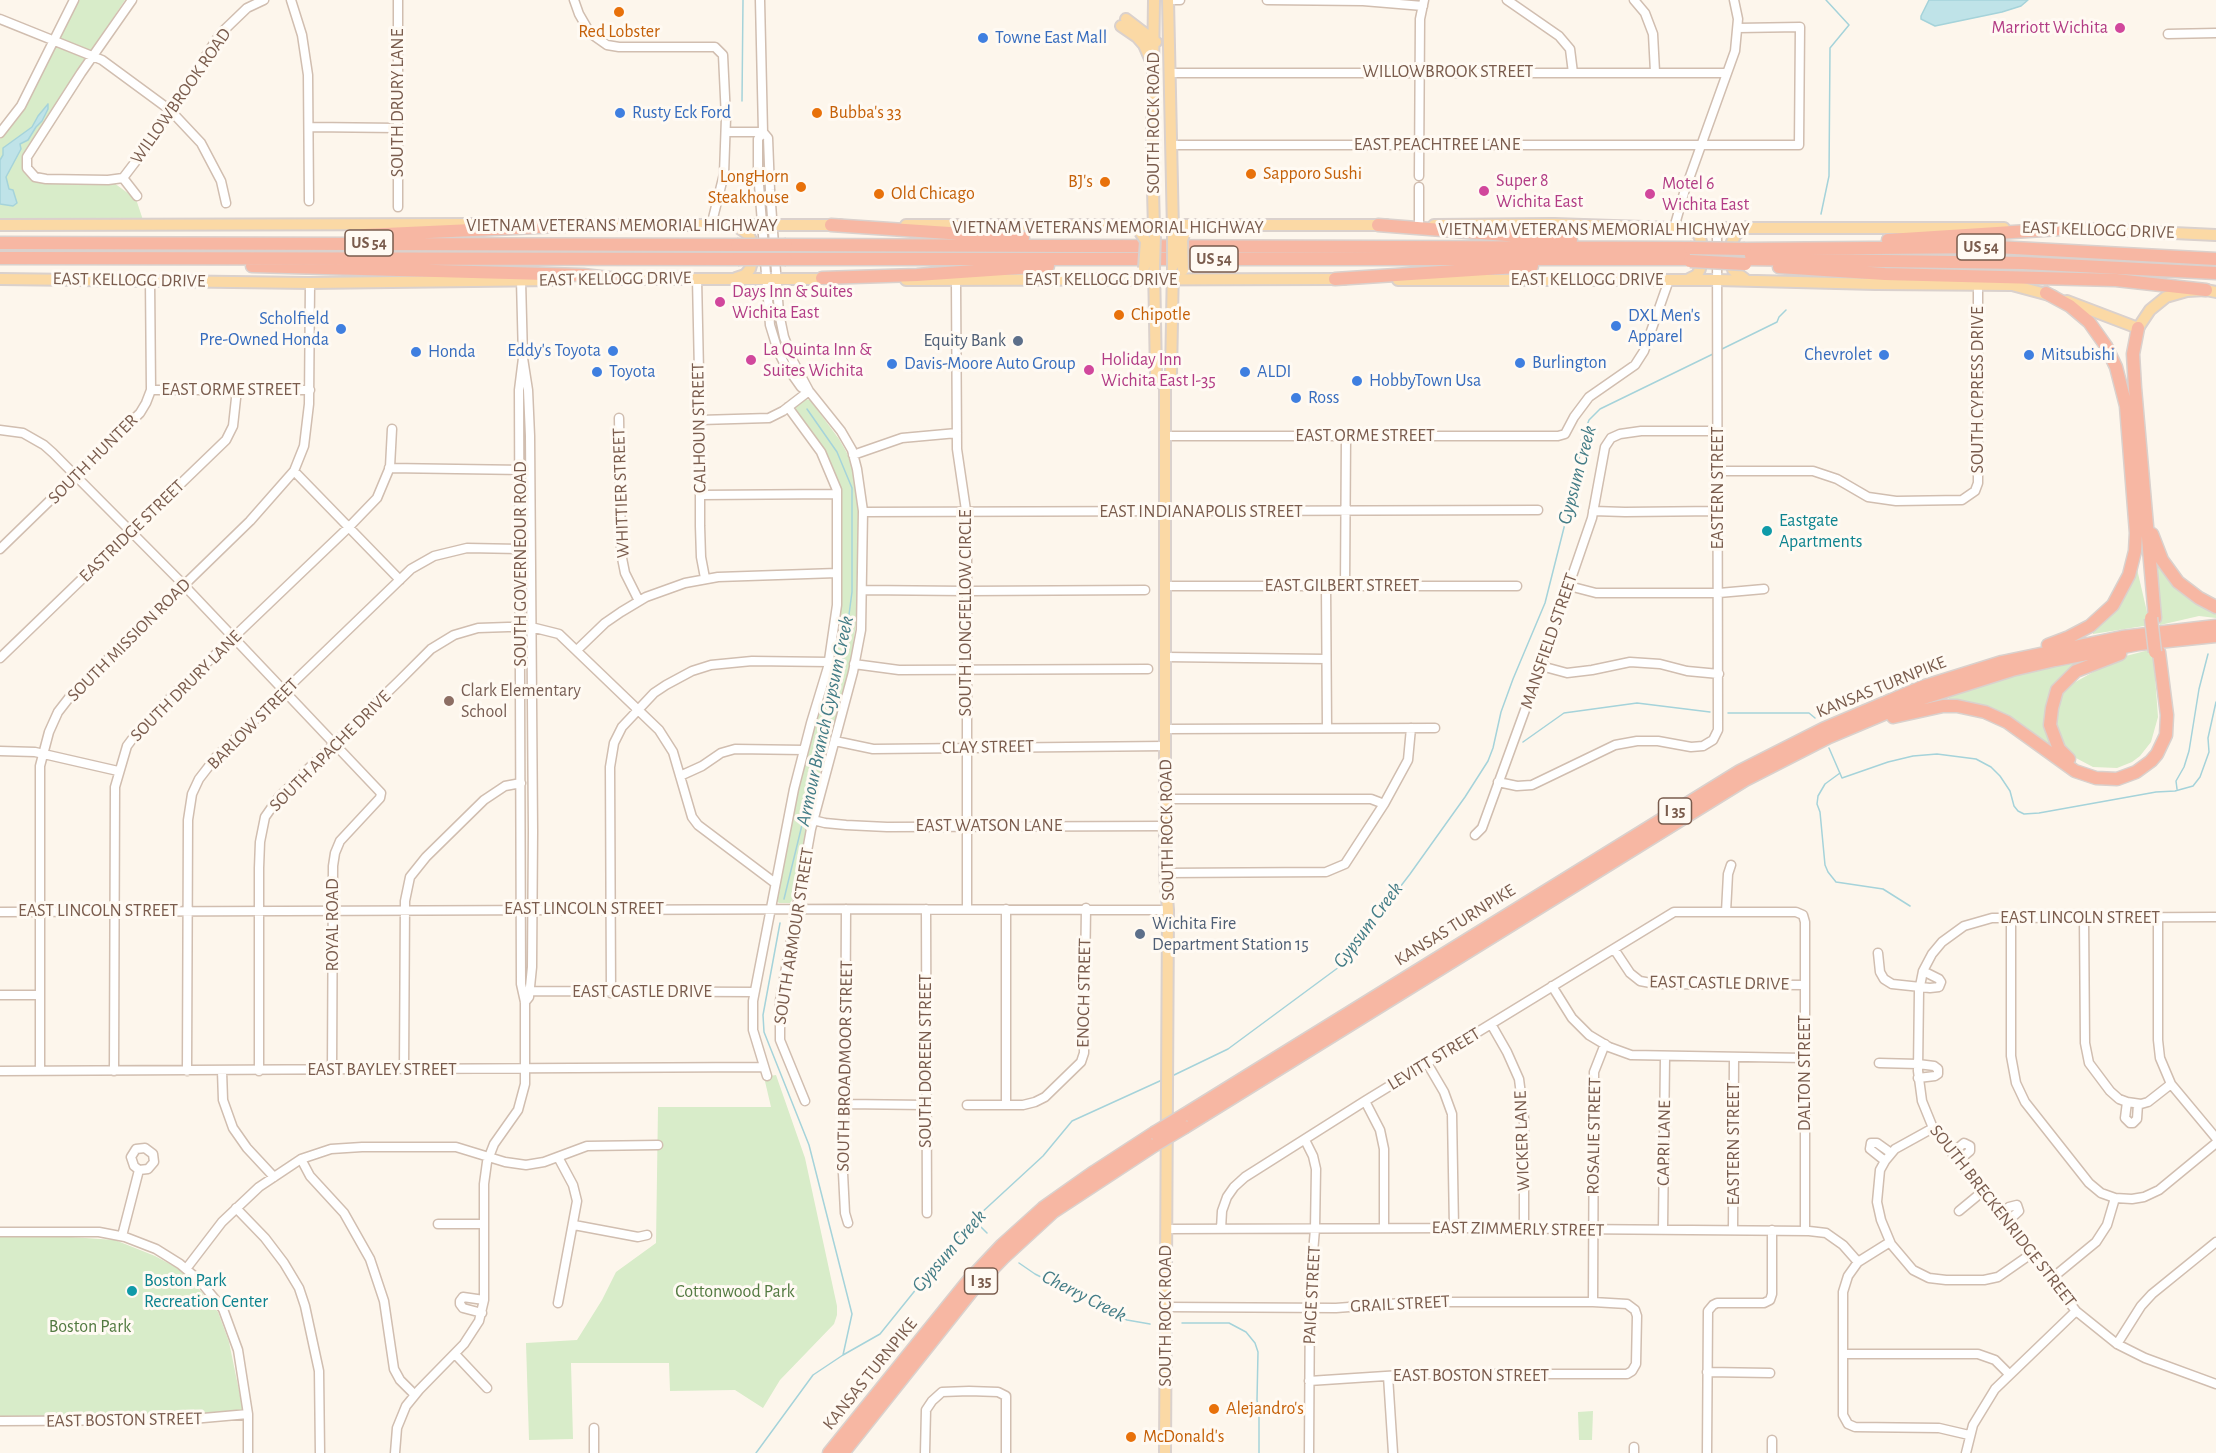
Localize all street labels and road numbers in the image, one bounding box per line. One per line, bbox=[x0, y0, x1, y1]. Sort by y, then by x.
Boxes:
street label: WILLOWBROOK ROAD bbox=[126, 24, 236, 168]
street label: SOUTH DRURY LANE bbox=[387, 29, 409, 177]
street label: SOUTH ROCK ROAD bbox=[1143, 52, 1165, 194]
street label: WILLOWBROOK STREET bbox=[1363, 61, 1533, 83]
street label: EAST PEACHTREE LANE bbox=[1354, 134, 1520, 156]
street label: VIETNAM VETERANS MEMORIAL HIGHWAY bbox=[466, 215, 778, 237]
street label: VIETNAM VETERANS MEMORIAL HIGHWAY bbox=[952, 217, 1264, 239]
street label: EAST KELLOGG DRIVE bbox=[2021, 217, 2175, 243]
street label: VIETNAM VETERANS MEMORIAL HIGHWAY bbox=[1438, 219, 1750, 241]
road number: US 54 bbox=[345, 230, 393, 256]
road number: US 54 bbox=[1957, 234, 2005, 260]
road number: US 54 bbox=[1190, 246, 1238, 272]
street label: EAST KELLOGG DRIVE bbox=[538, 267, 692, 291]
street label: EAST KELLOGG DRIVE bbox=[52, 268, 206, 292]
street label: EAST KELLOGG DRIVE bbox=[1025, 269, 1177, 291]
street label: EAST KELLOGG DRIVE bbox=[1511, 269, 1663, 291]
street label: SOUTH CYPRESS DRIVE bbox=[1967, 306, 1989, 474]
street label: CALHOUN STREET bbox=[687, 363, 711, 493]
street label: EAST ORME STREET bbox=[161, 379, 301, 401]
street label: SOUTH HUNTER bbox=[44, 410, 142, 508]
street label: EAST ORME STREET bbox=[1295, 425, 1435, 447]
street label: EASTERN STREET bbox=[1707, 426, 1729, 550]
street label: WHITTIER STREET bbox=[608, 428, 634, 558]
street label: SOUTH GOVERNEOUR ROAD bbox=[510, 461, 532, 667]
street label: EASTRIDGE STREET bbox=[75, 475, 189, 587]
street label: EAST INDIANAPOLIS STREET bbox=[1099, 501, 1303, 523]
street label: SOUTH LONGFELLOW CIRCLE bbox=[955, 510, 977, 716]
street label: MANSFIELD STREET bbox=[1516, 570, 1582, 712]
street label: SOUTH MISSION ROAD bbox=[63, 574, 195, 706]
street label: EAST GILBERT STREET bbox=[1265, 575, 1419, 597]
street label: SOUTH DRURY LANE bbox=[126, 626, 246, 746]
street label: KANSAS TURNPIKE bbox=[1813, 651, 1949, 723]
street label: BARLOW STREET bbox=[203, 674, 303, 774]
street label: SOUTH APACHE DRIVE bbox=[265, 686, 395, 816]
street label: CLAY STREET bbox=[942, 735, 1034, 759]
street label: SOUTH ROCK ROAD bbox=[1155, 759, 1179, 901]
road number: I 35 bbox=[1658, 798, 1692, 824]
street label: EAST WATSON LANE bbox=[916, 815, 1062, 837]
street label: SOUTH ARMOUR STREET bbox=[769, 846, 819, 1026]
street label: ROYAL ROAD bbox=[322, 878, 344, 972]
street label: KANSAS TURNPIKE bbox=[1391, 879, 1519, 971]
street label: EAST LINCOLN STREET bbox=[504, 898, 664, 920]
street label: EAST LINCOLN STREET bbox=[18, 900, 178, 922]
street label: EAST LINCOLN STREET bbox=[2000, 907, 2160, 929]
street label: ENOCH STREET bbox=[1072, 938, 1096, 1048]
street label: SOUTH BROADMOOR STREET bbox=[832, 960, 858, 1172]
street label: EAST CASTLE DRIVE bbox=[1649, 971, 1789, 995]
street label: SOUTH DOREEN STREET bbox=[915, 974, 937, 1148]
street label: EAST CASTLE DRIVE bbox=[572, 981, 712, 1003]
street label: DALTON STREET bbox=[1794, 1015, 1816, 1131]
street label: LEVITT STREET bbox=[1384, 1023, 1484, 1095]
street label: EAST BAYLEY STREET bbox=[307, 1059, 457, 1081]
street label: ROSALIE STREET bbox=[1582, 1077, 1606, 1195]
street label: EASTERN STREET bbox=[1723, 1082, 1745, 1206]
street label: WICKER LANE bbox=[1509, 1091, 1535, 1191]
street label: CAPRI LANE bbox=[1652, 1100, 1676, 1186]
street label: SOUTH BRECKENRIDGE STREET bbox=[1925, 1120, 2081, 1312]
street label: EAST ZIMMERLY STREET bbox=[1431, 1217, 1605, 1241]
street label: SOUTH ROCK ROAD bbox=[1155, 1245, 1177, 1387]
street label: PAIGE STREET bbox=[1299, 1245, 1325, 1345]
road number: I 35 bbox=[964, 1268, 998, 1294]
street label: GRAIL STREET bbox=[1350, 1291, 1450, 1317]
street label: KANSAS TURNPIKE bbox=[818, 1314, 922, 1434]
street label: EAST BOSTON STREET bbox=[1393, 1365, 1549, 1387]
street label: EAST BOSTON STREET bbox=[46, 1408, 202, 1432]

